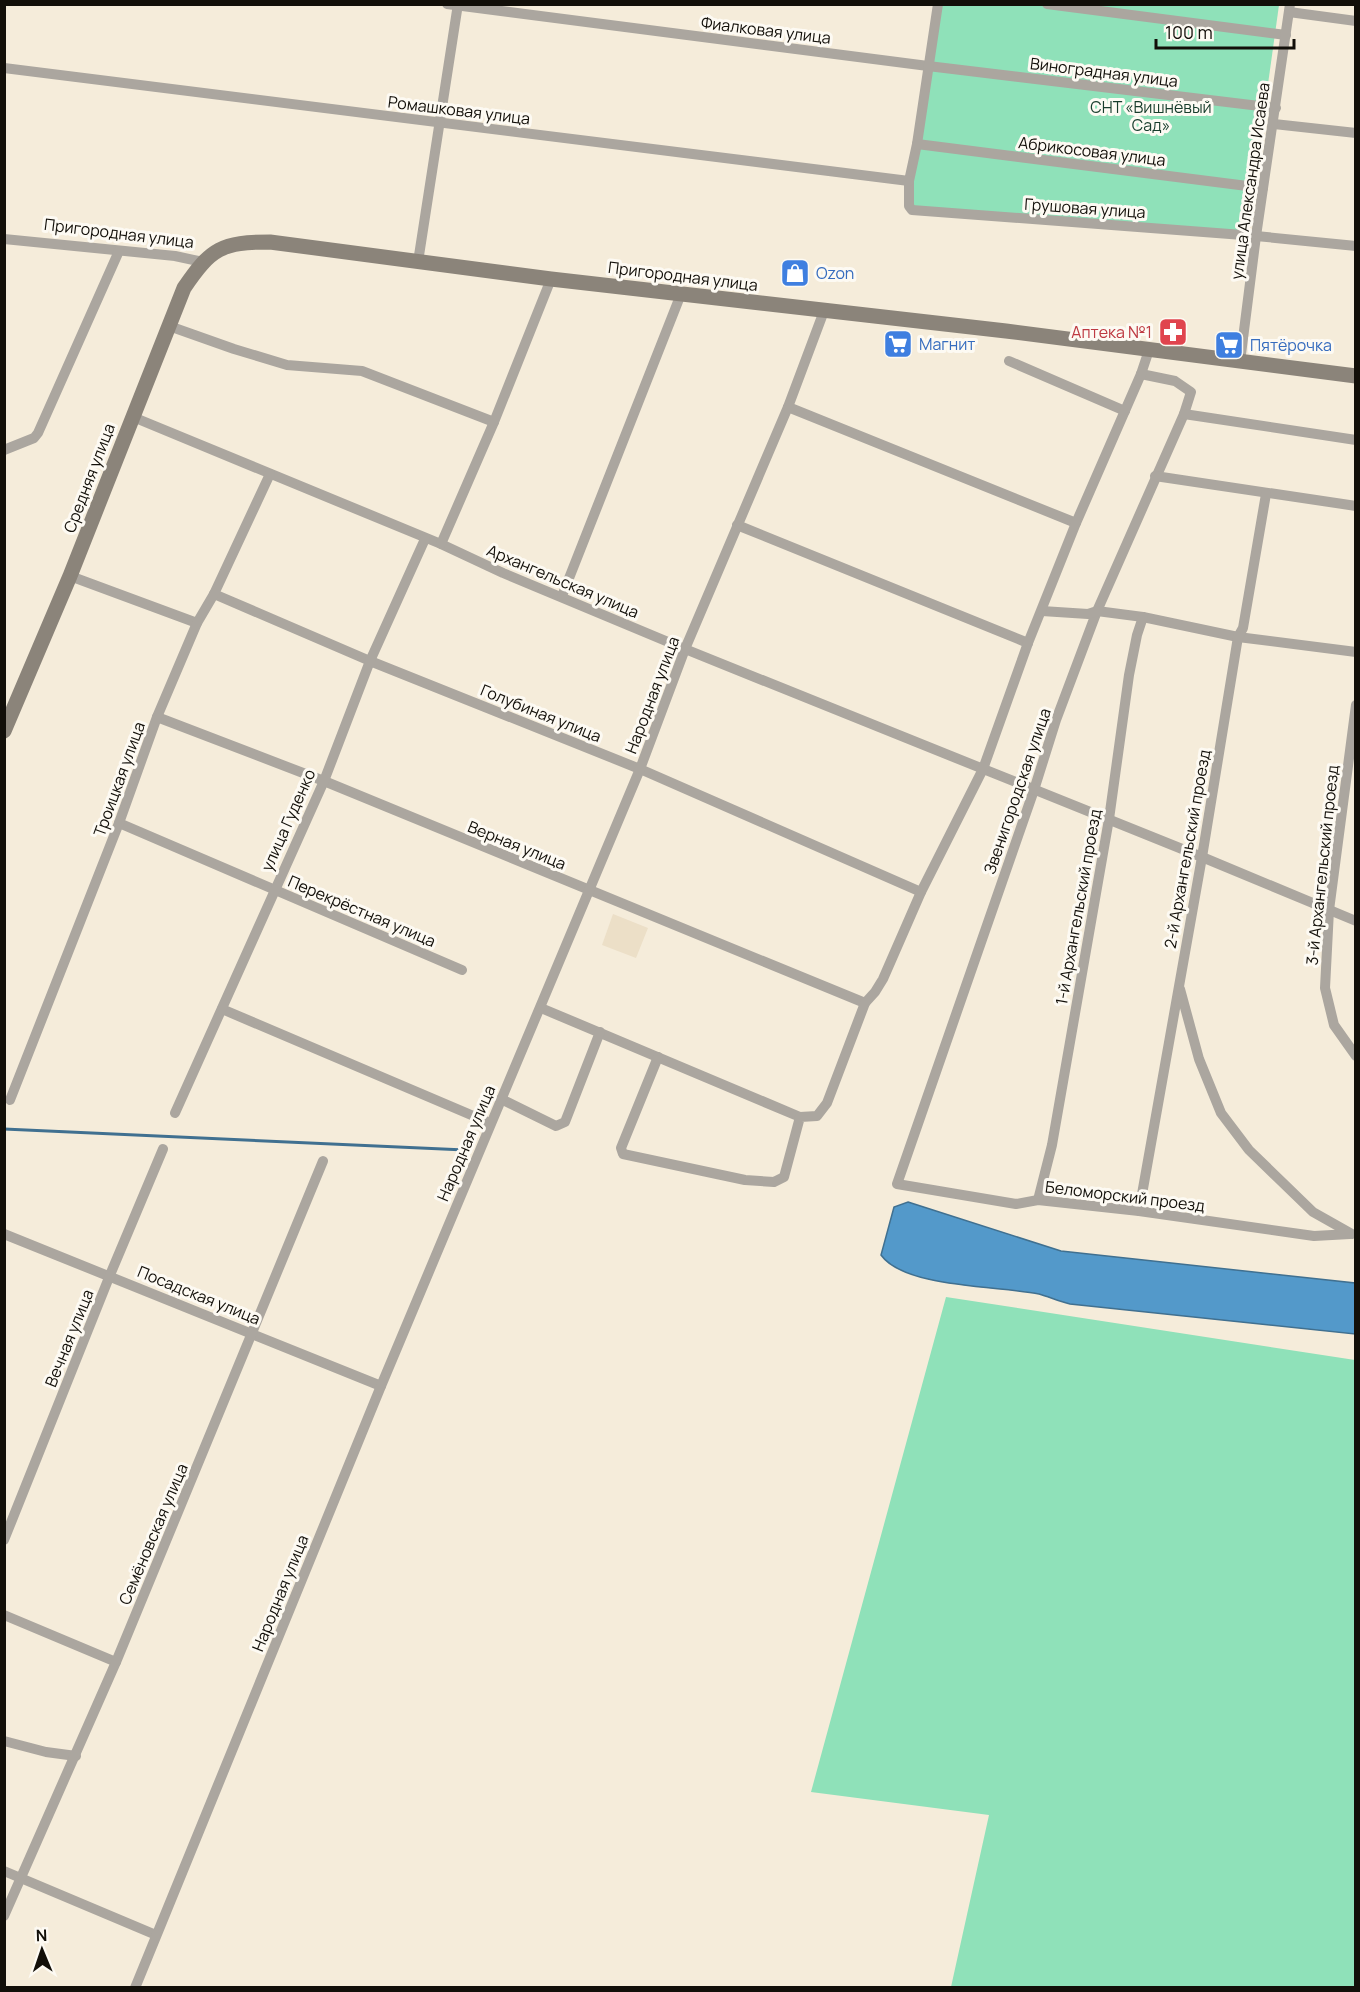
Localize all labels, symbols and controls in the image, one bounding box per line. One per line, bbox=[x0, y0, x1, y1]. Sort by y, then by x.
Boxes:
street label: Фиалковая улица bbox=[700, 11, 832, 49]
scale bar bbox=[1156, 12, 1294, 50]
text: 100 m bbox=[1165, 20, 1213, 44]
street label: Виноградная улица bbox=[1029, 52, 1179, 92]
street label: улица Александра Исаева bbox=[1225, 81, 1275, 281]
street label: Ромашковая улица bbox=[387, 90, 531, 130]
park label: СНТ «Вишнёвый Cад» bbox=[1090, 96, 1212, 136]
street label: Абрикосовая улица bbox=[1017, 131, 1167, 171]
street label: Грушовая улица bbox=[1024, 193, 1146, 223]
street label: Пригородная улица bbox=[43, 213, 195, 253]
street label: Пригородная улица bbox=[607, 256, 759, 296]
shop icon: Ozon bbox=[779, 257, 811, 289]
place label: Ozon bbox=[816, 262, 854, 284]
pharmacy icon: Аптека №1 bbox=[1157, 316, 1189, 348]
place label: Аптека №1 bbox=[1071, 321, 1152, 343]
supermarket icon: Магнит bbox=[882, 328, 914, 360]
supermarket icon: Пятёрочка bbox=[1213, 329, 1245, 361]
place label: Магнит bbox=[919, 333, 975, 355]
place label: Пятёрочка bbox=[1250, 334, 1332, 356]
street label: Средняя улица bbox=[58, 420, 120, 536]
street label: Архангельская улица bbox=[484, 539, 642, 623]
street label: Народная улица bbox=[620, 633, 684, 757]
street label: Голубиная улица bbox=[477, 679, 605, 747]
street label: Звенигородская улица bbox=[978, 705, 1056, 877]
street label: Троицкая улица bbox=[88, 719, 150, 839]
street label: 2-й Архангельский проезд bbox=[1159, 748, 1215, 950]
street label: 3-й Архангельский проезд bbox=[1301, 763, 1343, 966]
street label: улица Гуденко bbox=[256, 766, 320, 874]
street label: 1-й Архангельский проезд bbox=[1050, 807, 1106, 1007]
street label: Верная улица bbox=[465, 815, 569, 875]
street label: Перекрёстная улица bbox=[285, 870, 439, 952]
street label: Народная улица bbox=[432, 1082, 500, 1204]
street label: Беломорский проезд bbox=[1044, 1175, 1206, 1217]
street label: Посадская улица bbox=[134, 1260, 264, 1330]
street label: Вечная улица bbox=[39, 1286, 99, 1390]
street label: Семёновская улица bbox=[113, 1460, 193, 1608]
street label: Народная улица bbox=[247, 1531, 313, 1655]
north arrow bbox=[12, 1920, 72, 1980]
text: N bbox=[35, 1924, 48, 1946]

